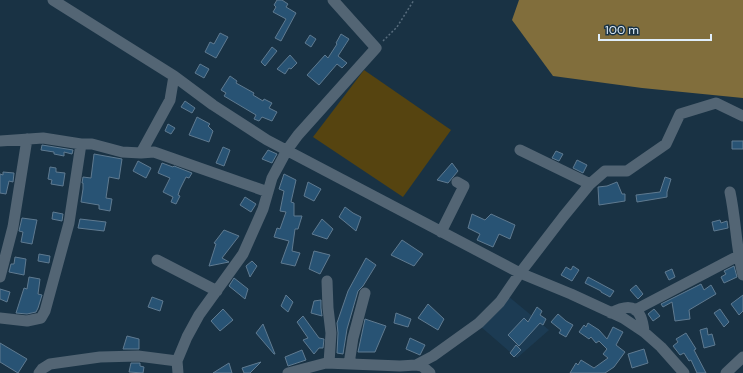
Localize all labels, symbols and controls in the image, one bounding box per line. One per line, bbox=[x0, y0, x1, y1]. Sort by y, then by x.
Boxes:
scale bar bbox=[599, 16, 711, 42]
text: 100 m bbox=[605, 22, 639, 38]

